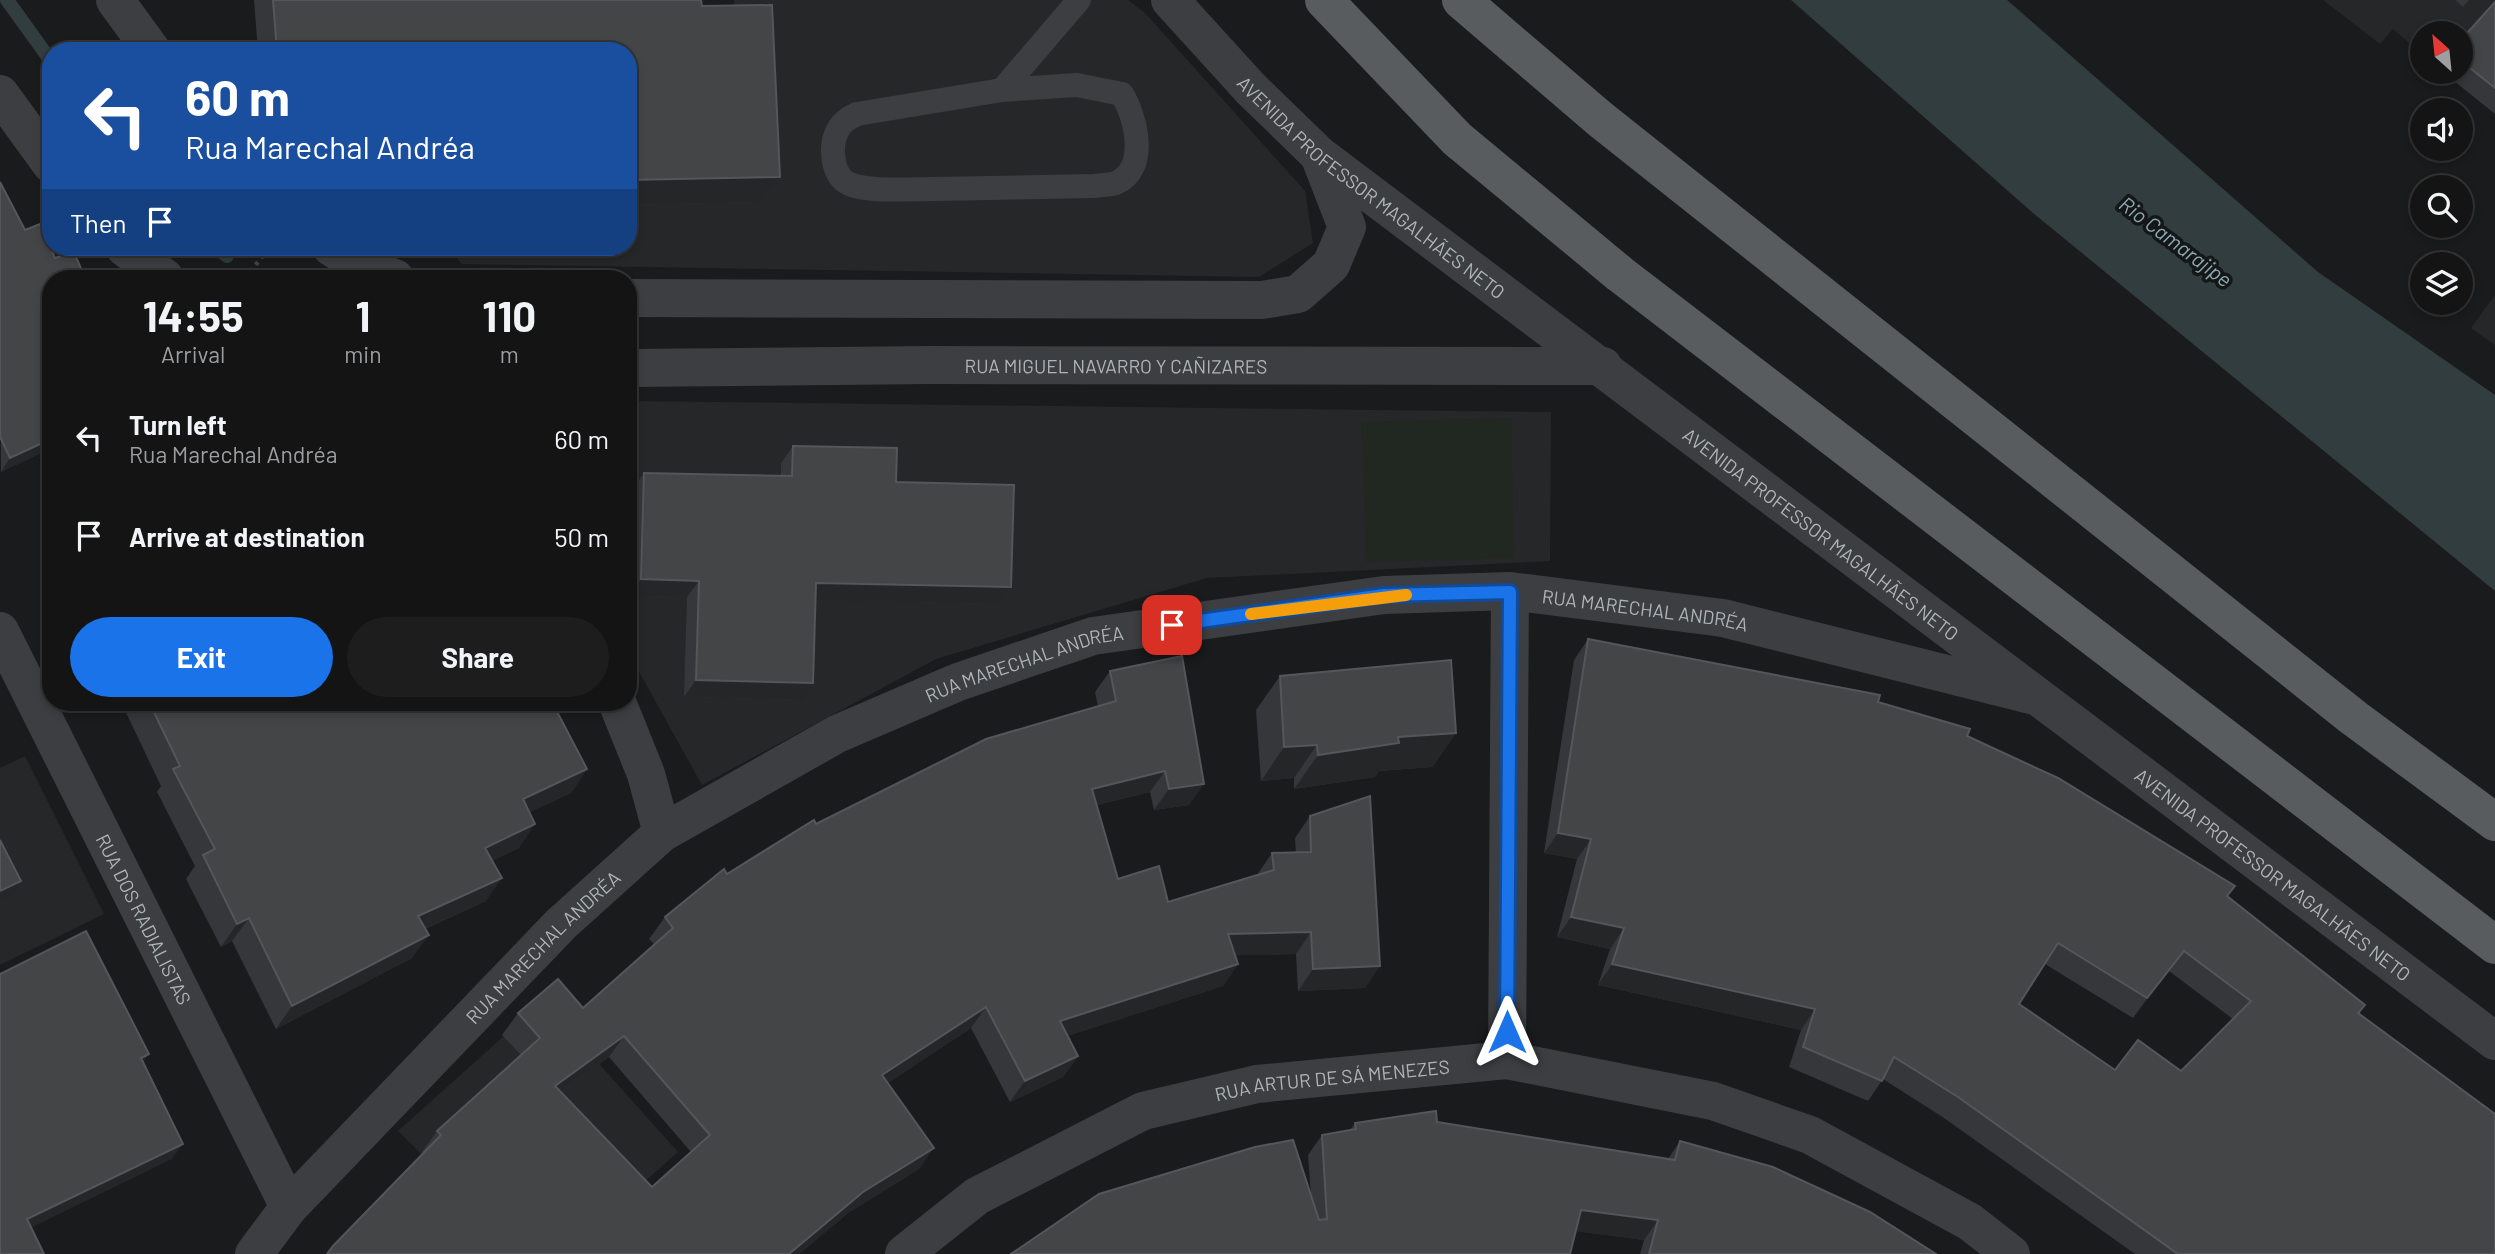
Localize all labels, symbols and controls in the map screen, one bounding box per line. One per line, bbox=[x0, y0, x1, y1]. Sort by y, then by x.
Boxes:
north arrow bbox=[2410, 21, 2473, 84]
map controls bbox=[2410, 21, 2473, 315]
text: 60 m bbox=[185, 67, 290, 126]
icon: left bbox=[70, 70, 161, 161]
street label: AVENIDA PROFESSOR MAGALHÃES NETO bbox=[1233, 71, 1510, 303]
button: sound bbox=[2410, 98, 2473, 161]
text: Rua Marechal Andréa bbox=[185, 127, 475, 165]
button: search bbox=[2410, 175, 2473, 238]
water label: Rio Camarajipe bbox=[2115, 191, 2237, 291]
icon: arrive bbox=[141, 203, 179, 241]
text: Then bbox=[70, 207, 127, 238]
button: layers bbox=[2410, 252, 2473, 315]
text: 14:55 bbox=[143, 290, 244, 340]
text: 1 bbox=[355, 290, 370, 340]
text: 110 bbox=[482, 290, 536, 340]
text: Arrival bbox=[161, 340, 225, 368]
text: min bbox=[344, 340, 382, 368]
text: m bbox=[500, 340, 519, 368]
street label: RUA MIGUEL NAVARRO Y CAÑIZARES bbox=[965, 354, 1267, 377]
text: Turn left bbox=[129, 409, 227, 440]
icon: left bbox=[70, 419, 108, 457]
street label: AVENIDA PROFESSOR MAGALHÃES NETO bbox=[1679, 422, 1964, 645]
text: 60 m bbox=[554, 423, 609, 454]
text: Rua Marechal Andréa bbox=[129, 440, 337, 468]
icon: arrive bbox=[70, 517, 108, 555]
text: Arrive at destination bbox=[129, 521, 365, 552]
text: 50 m bbox=[554, 521, 609, 552]
street label: RUA MARECHAL ANDRÉA bbox=[1541, 584, 1751, 635]
pin bbox=[1142, 595, 1202, 655]
icon: arrive bbox=[1153, 606, 1191, 644]
button: Exit bbox=[70, 617, 333, 697]
button: Share bbox=[347, 617, 609, 697]
street label: RUA MARECHAL ANDRÉA bbox=[921, 620, 1125, 706]
street label: AVENIDA PROFESSOR MAGALHÃES NETO bbox=[2131, 763, 2416, 985]
street label: RUA DOS RADIALISTAS bbox=[92, 830, 197, 1008]
street label: RUA MARECHAL ANDRÉA bbox=[460, 865, 624, 1028]
position arrow bbox=[1470, 995, 1544, 1069]
street label: RUA ARTUR DE SÁ MENEZES bbox=[1212, 1054, 1451, 1105]

